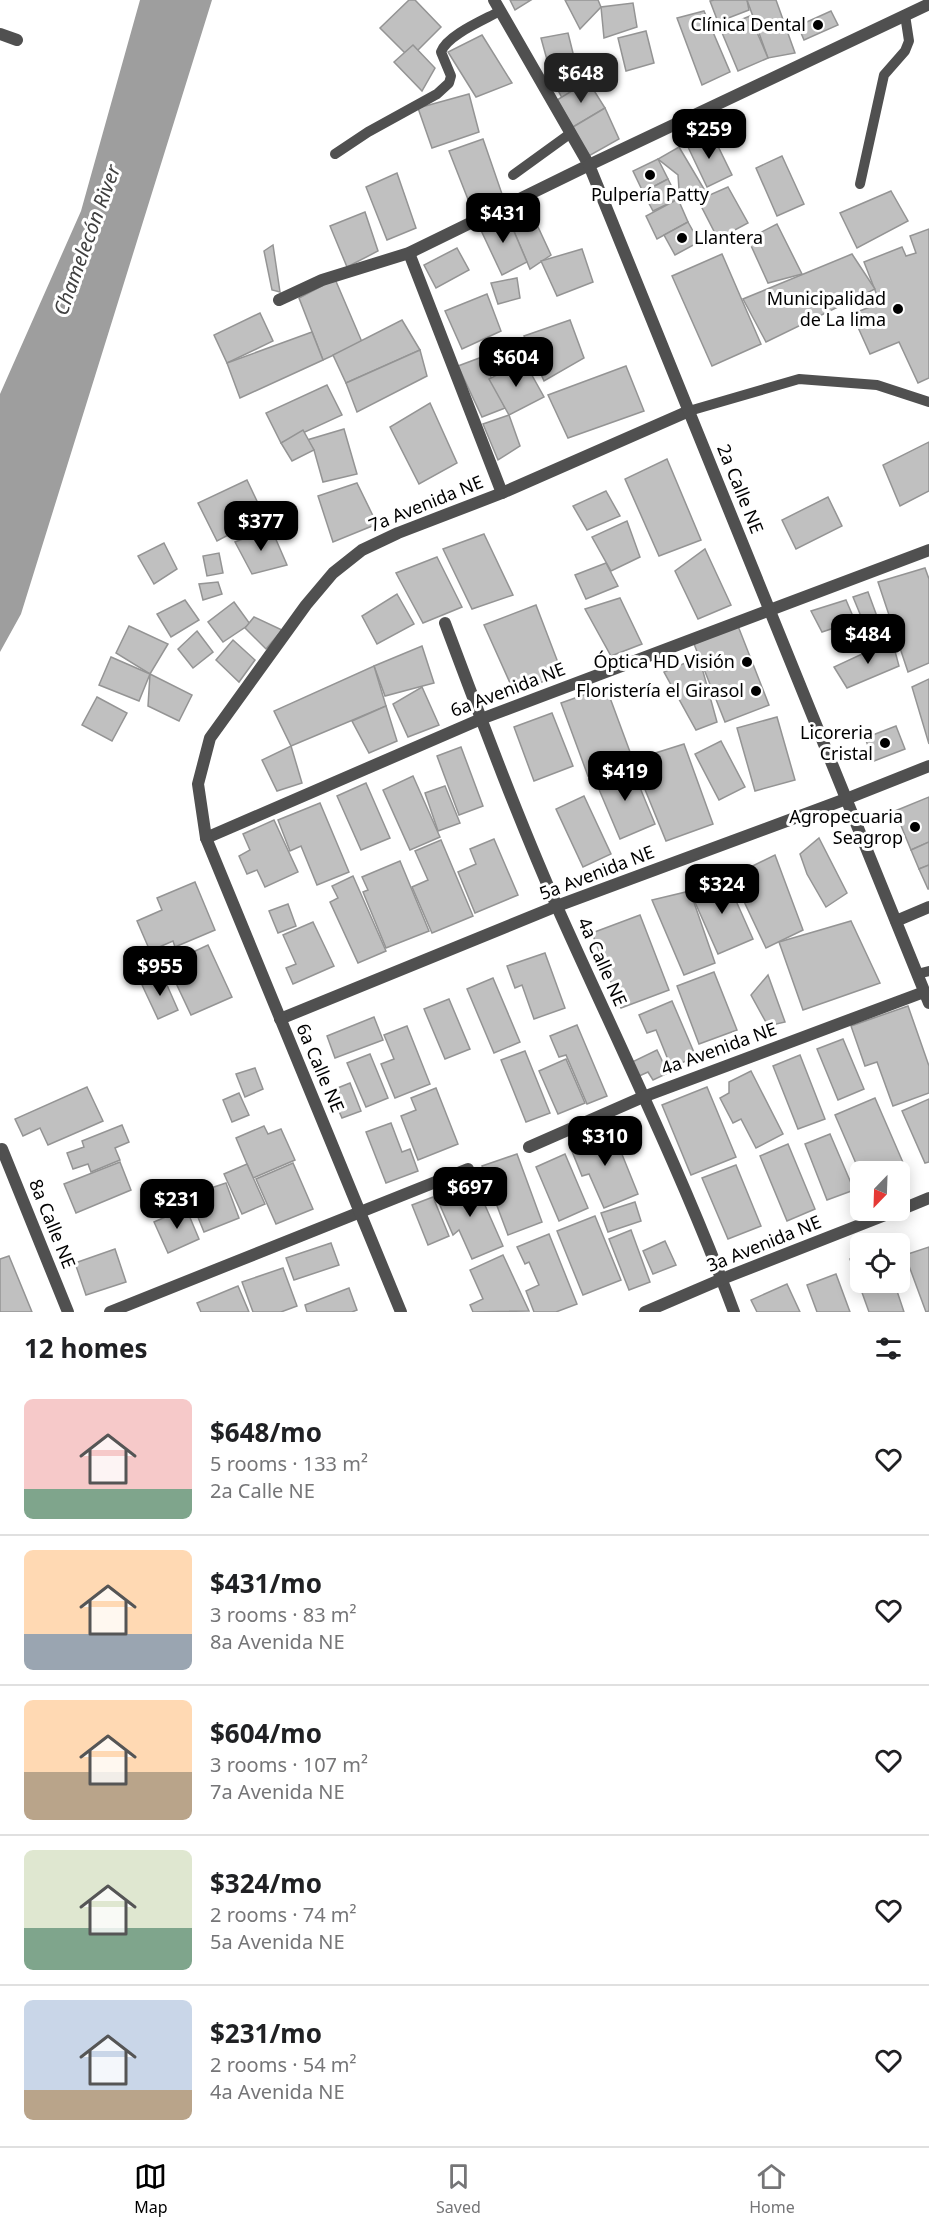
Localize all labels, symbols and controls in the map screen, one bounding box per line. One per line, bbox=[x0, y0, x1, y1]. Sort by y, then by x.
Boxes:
place label: Clínica Dental bbox=[690, 12, 806, 36]
marker: Clínica Dental bbox=[811, 18, 825, 32]
pin: $648 bbox=[545, 53, 617, 104]
text: $648 bbox=[558, 59, 604, 86]
pin: $259 bbox=[673, 109, 745, 160]
text: $259 bbox=[686, 115, 732, 142]
water label: Chamelecón River bbox=[47, 160, 127, 319]
marker: Pulpería Patty bbox=[643, 168, 657, 182]
place label: Pulpería Patty bbox=[591, 182, 710, 206]
pin: $431 bbox=[467, 193, 539, 244]
text: $431 bbox=[480, 199, 526, 226]
place label: Llantera bbox=[694, 225, 763, 249]
marker: Llantera bbox=[675, 231, 689, 245]
place label: Municipalidad de La lima bbox=[767, 286, 886, 331]
marker: Municipalidad de La lima bbox=[891, 302, 905, 316]
pin: $604 bbox=[480, 337, 552, 388]
text: $604 bbox=[493, 343, 539, 370]
street label: 2a Calle NE bbox=[712, 440, 770, 537]
street label: 7a Avenida NE bbox=[365, 469, 486, 537]
pin: $377 bbox=[225, 501, 297, 552]
text: $377 bbox=[238, 507, 284, 534]
pin: $484 bbox=[832, 614, 904, 665]
text: $484 bbox=[845, 620, 891, 647]
place label: Óptica HD Visión bbox=[593, 649, 735, 673]
marker: Óptica HD Visión bbox=[740, 655, 754, 669]
street label: 6a Avenida NE bbox=[447, 656, 569, 722]
place label: Floristería el Girasol bbox=[576, 678, 744, 702]
marker: Floristería el Girasol bbox=[749, 684, 763, 698]
place label: Licoreria Cristal bbox=[800, 720, 873, 765]
marker: Licoreria Cristal bbox=[878, 736, 892, 750]
pin: $419 bbox=[589, 751, 661, 802]
text: $419 bbox=[602, 757, 648, 784]
place label: Agropecuaria Seagrop bbox=[789, 804, 903, 849]
marker: Agropecuaria Seagrop bbox=[908, 820, 922, 834]
street label: 5a Avenida NE bbox=[536, 839, 658, 905]
pin: $324 bbox=[686, 864, 758, 915]
text: $324 bbox=[699, 870, 745, 897]
street label: 4a Calle NE bbox=[573, 914, 633, 1010]
pin: $955 bbox=[124, 946, 196, 997]
text: $955 bbox=[137, 952, 183, 979]
street label: 4a Avenida NE bbox=[658, 1016, 780, 1080]
street label: 6a Calle NE bbox=[291, 1019, 350, 1116]
pin: $310 bbox=[569, 1116, 641, 1167]
text: $310 bbox=[582, 1122, 628, 1149]
north arrow bbox=[850, 1161, 910, 1221]
map controls bbox=[850, 1161, 910, 1293]
pin: $697 bbox=[434, 1167, 506, 1218]
text: $697 bbox=[447, 1173, 493, 1200]
street label: 8a Calle NE bbox=[24, 1175, 82, 1272]
pin: $231 bbox=[141, 1179, 213, 1230]
text: $231 bbox=[154, 1185, 200, 1212]
street label: 3a Avenida NE bbox=[703, 1209, 824, 1277]
button: locate bbox=[850, 1233, 910, 1293]
text: 12 homes bbox=[24, 1330, 148, 1366]
icon: filters bbox=[872, 1332, 905, 1365]
text: $648/mo bbox=[210, 1414, 322, 1450]
icon: home bbox=[72, 1423, 144, 1495]
icon: heart bbox=[872, 1443, 905, 1476]
text: 5 rooms · 133 m² bbox=[210, 1450, 368, 1477]
text: 2a Calle NE bbox=[210, 1477, 315, 1504]
text: $431/mo bbox=[210, 1565, 322, 1601]
icon: home bbox=[72, 1574, 144, 1646]
icon: heart bbox=[872, 1594, 905, 1627]
text: 3 rooms · 83 m² bbox=[210, 1601, 357, 1628]
text: 8a Avenida NE bbox=[210, 1628, 345, 1655]
text: $604/mo bbox=[210, 1715, 322, 1751]
icon: home bbox=[72, 1724, 144, 1796]
icon: heart bbox=[872, 1744, 905, 1777]
text: 3 rooms · 107 m² bbox=[210, 1751, 368, 1778]
text: 7a Avenida NE bbox=[210, 1778, 345, 1805]
text: $324/mo bbox=[210, 1865, 322, 1901]
icon: home bbox=[72, 1874, 144, 1946]
icon: heart bbox=[872, 1894, 905, 1927]
text: 2 rooms · 74 m² bbox=[210, 1901, 357, 1928]
text: 5a Avenida NE bbox=[210, 1928, 345, 1955]
text: $231/mo bbox=[210, 2015, 322, 2051]
icon: home bbox=[72, 2024, 144, 2096]
icon: heart bbox=[872, 2044, 905, 2077]
text: 2 rooms · 54 m² bbox=[210, 2051, 357, 2078]
text: 4a Avenida NE bbox=[210, 2078, 345, 2105]
tab: Map bbox=[134, 2160, 168, 2218]
tab: Saved bbox=[436, 2160, 481, 2218]
tab: Home bbox=[749, 2160, 795, 2218]

